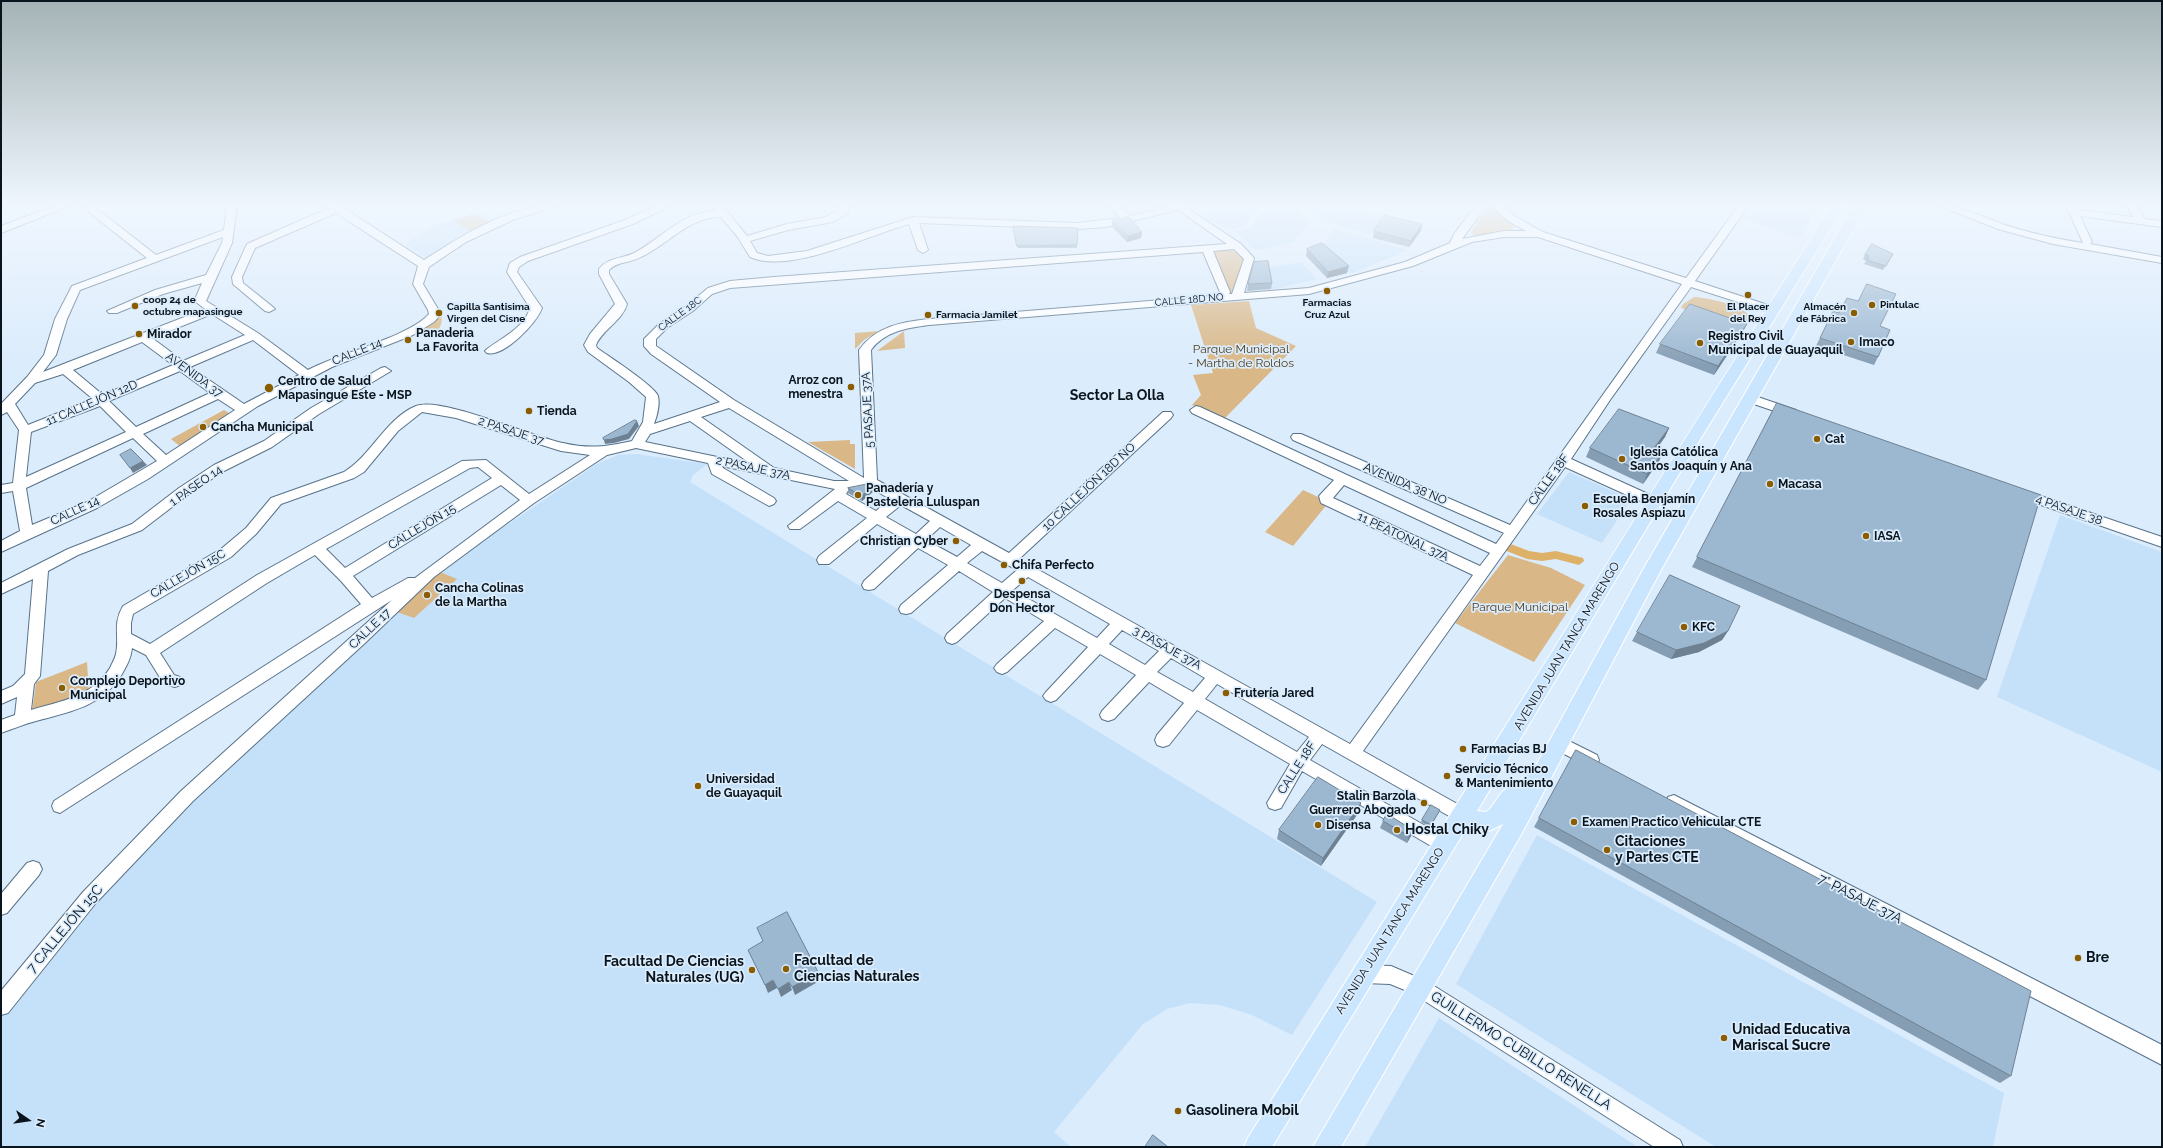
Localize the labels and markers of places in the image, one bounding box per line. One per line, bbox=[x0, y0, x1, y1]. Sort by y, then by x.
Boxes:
marker: Farmacias Cruz Azul bbox=[1322, 286, 1332, 296]
marker: El Placer del Rey bbox=[1743, 290, 1753, 300]
place label: coop 24 de octubre mapasingue bbox=[143, 294, 242, 318]
place label: Farmacias Cruz Azul bbox=[1303, 297, 1351, 320]
place label: Pintulac bbox=[1880, 299, 1919, 311]
marker: Pintulac bbox=[1867, 300, 1877, 310]
marker: coop 24 de octubre mapasingue bbox=[130, 301, 140, 311]
place label: Capilla Santisima Virgen del Cisne bbox=[447, 301, 530, 324]
place label: El Placer del Rey bbox=[1727, 301, 1769, 324]
place label: Almacén de Fábrica bbox=[1796, 301, 1846, 324]
marker: Capilla Santisima Virgen del Cisne bbox=[434, 308, 444, 318]
marker: Almacén de Fábrica bbox=[1849, 308, 1859, 318]
place label: Farmacia Jamilet bbox=[936, 309, 1018, 321]
marker: Farmacia Jamilet bbox=[923, 310, 933, 320]
place label: Panaderia La Favorita bbox=[416, 326, 479, 354]
place label: Mirador bbox=[147, 327, 192, 341]
marker: Mirador bbox=[134, 329, 144, 339]
place label: Registro Civil Municipal de Guayaquil bbox=[1708, 329, 1843, 357]
marker: Panaderia La Favorita bbox=[403, 335, 413, 345]
place label: Imaco bbox=[1859, 335, 1894, 349]
marker: Imaco bbox=[1846, 337, 1856, 347]
marker: Registro Civil Municipal de Guayaquil bbox=[1695, 338, 1705, 348]
place label: Arroz con menestra bbox=[788, 373, 843, 401]
place label: Centro de Salud Mapasingue Este - MSP bbox=[278, 374, 412, 402]
marker: Centro de Salud Mapasingue Este - MSP bbox=[263, 382, 275, 394]
marker: Arroz con menestra bbox=[846, 382, 856, 392]
place label: Tienda bbox=[537, 404, 577, 418]
marker: Tienda bbox=[524, 406, 534, 416]
place label: Cancha Municipal bbox=[211, 420, 313, 434]
marker: Cancha Municipal bbox=[198, 422, 208, 432]
place label: Cat bbox=[1825, 432, 1845, 446]
marker: Cat bbox=[1812, 434, 1822, 444]
place label: Iglesia Católica Santos Joaquín y Ana bbox=[1630, 445, 1752, 473]
marker: Iglesia Católica Santos Joaquín y Ana bbox=[1617, 454, 1627, 464]
place label: Macasa bbox=[1778, 477, 1822, 491]
marker: Macasa bbox=[1765, 479, 1775, 489]
place label: Panadería y Pastelería Luluspan bbox=[866, 481, 980, 509]
marker: Panadería y Pastelería Luluspan bbox=[853, 490, 863, 500]
place label: Escuela Benjamín Rosales Aspiazu bbox=[1593, 492, 1695, 520]
marker: Escuela Benjamín Rosales Aspiazu bbox=[1580, 501, 1590, 511]
place label: IASA bbox=[1874, 529, 1901, 543]
marker: IASA bbox=[1861, 531, 1871, 541]
place label: Christian Cyber bbox=[860, 534, 948, 548]
marker: Christian Cyber bbox=[951, 536, 961, 546]
place label: Chifa Perfecto bbox=[1012, 558, 1094, 572]
marker: Chifa Perfecto bbox=[999, 560, 1009, 570]
marker: Despensa Don Hector bbox=[1017, 576, 1027, 586]
place label: Cancha Colinas de la Martha bbox=[435, 581, 524, 609]
place label: Despensa Don Hector bbox=[989, 587, 1055, 615]
marker: Cancha Colinas de la Martha bbox=[422, 590, 432, 600]
place label: KFC bbox=[1692, 620, 1715, 634]
marker: KFC bbox=[1679, 622, 1689, 632]
place label: Complejo Deportivo Municipal bbox=[70, 674, 185, 702]
marker: Complejo Deportivo Municipal bbox=[57, 683, 67, 693]
place label: Frutería Jared bbox=[1234, 686, 1314, 700]
marker: Frutería Jared bbox=[1221, 688, 1231, 698]
place label: Farmacias BJ bbox=[1471, 742, 1547, 756]
marker: Farmacias BJ bbox=[1458, 744, 1468, 754]
place label: Servicio Técnico & Mantenimiento bbox=[1455, 762, 1553, 790]
marker: Servicio Técnico & Mantenimiento bbox=[1442, 771, 1452, 781]
place label: Universidad de Guayaquil bbox=[706, 772, 782, 800]
marker: Universidad de Guayaquil bbox=[693, 781, 703, 791]
place label: Stalin Barzola Guerrero Abogado bbox=[1309, 789, 1416, 817]
marker: Stalin Barzola Guerrero Abogado bbox=[1419, 798, 1429, 808]
place label: Examen Practico Vehicular CTE bbox=[1582, 815, 1761, 829]
marker: Examen Practico Vehicular CTE bbox=[1569, 817, 1579, 827]
place label: Disensa bbox=[1326, 818, 1371, 832]
marker: Disensa bbox=[1313, 820, 1323, 830]
place label: Hostal Chiky bbox=[1405, 822, 1489, 838]
marker: Hostal Chiky bbox=[1392, 825, 1402, 835]
place label: Citaciones y Partes CTE bbox=[1615, 834, 1699, 866]
marker: Citaciones y Partes CTE bbox=[1602, 845, 1612, 855]
place label: Bre bbox=[2086, 950, 2109, 966]
place label: Facultad de Ciencias Naturales bbox=[794, 953, 920, 986]
marker: Bre bbox=[2073, 953, 2083, 963]
place label: Facultad De Ciencias Naturales (UG) bbox=[604, 954, 744, 986]
marker: Facultad de Ciencias Naturales bbox=[781, 964, 791, 974]
marker: Facultad De Ciencias Naturales (UG) bbox=[747, 965, 757, 975]
place label: Unidad Educativa Mariscal Sucre bbox=[1732, 1022, 1850, 1054]
marker: Unidad Educativa Mariscal Sucre bbox=[1719, 1033, 1729, 1043]
place label: Gasolinera Mobil bbox=[1186, 1103, 1299, 1119]
marker: Gasolinera Mobil bbox=[1173, 1106, 1183, 1116]

